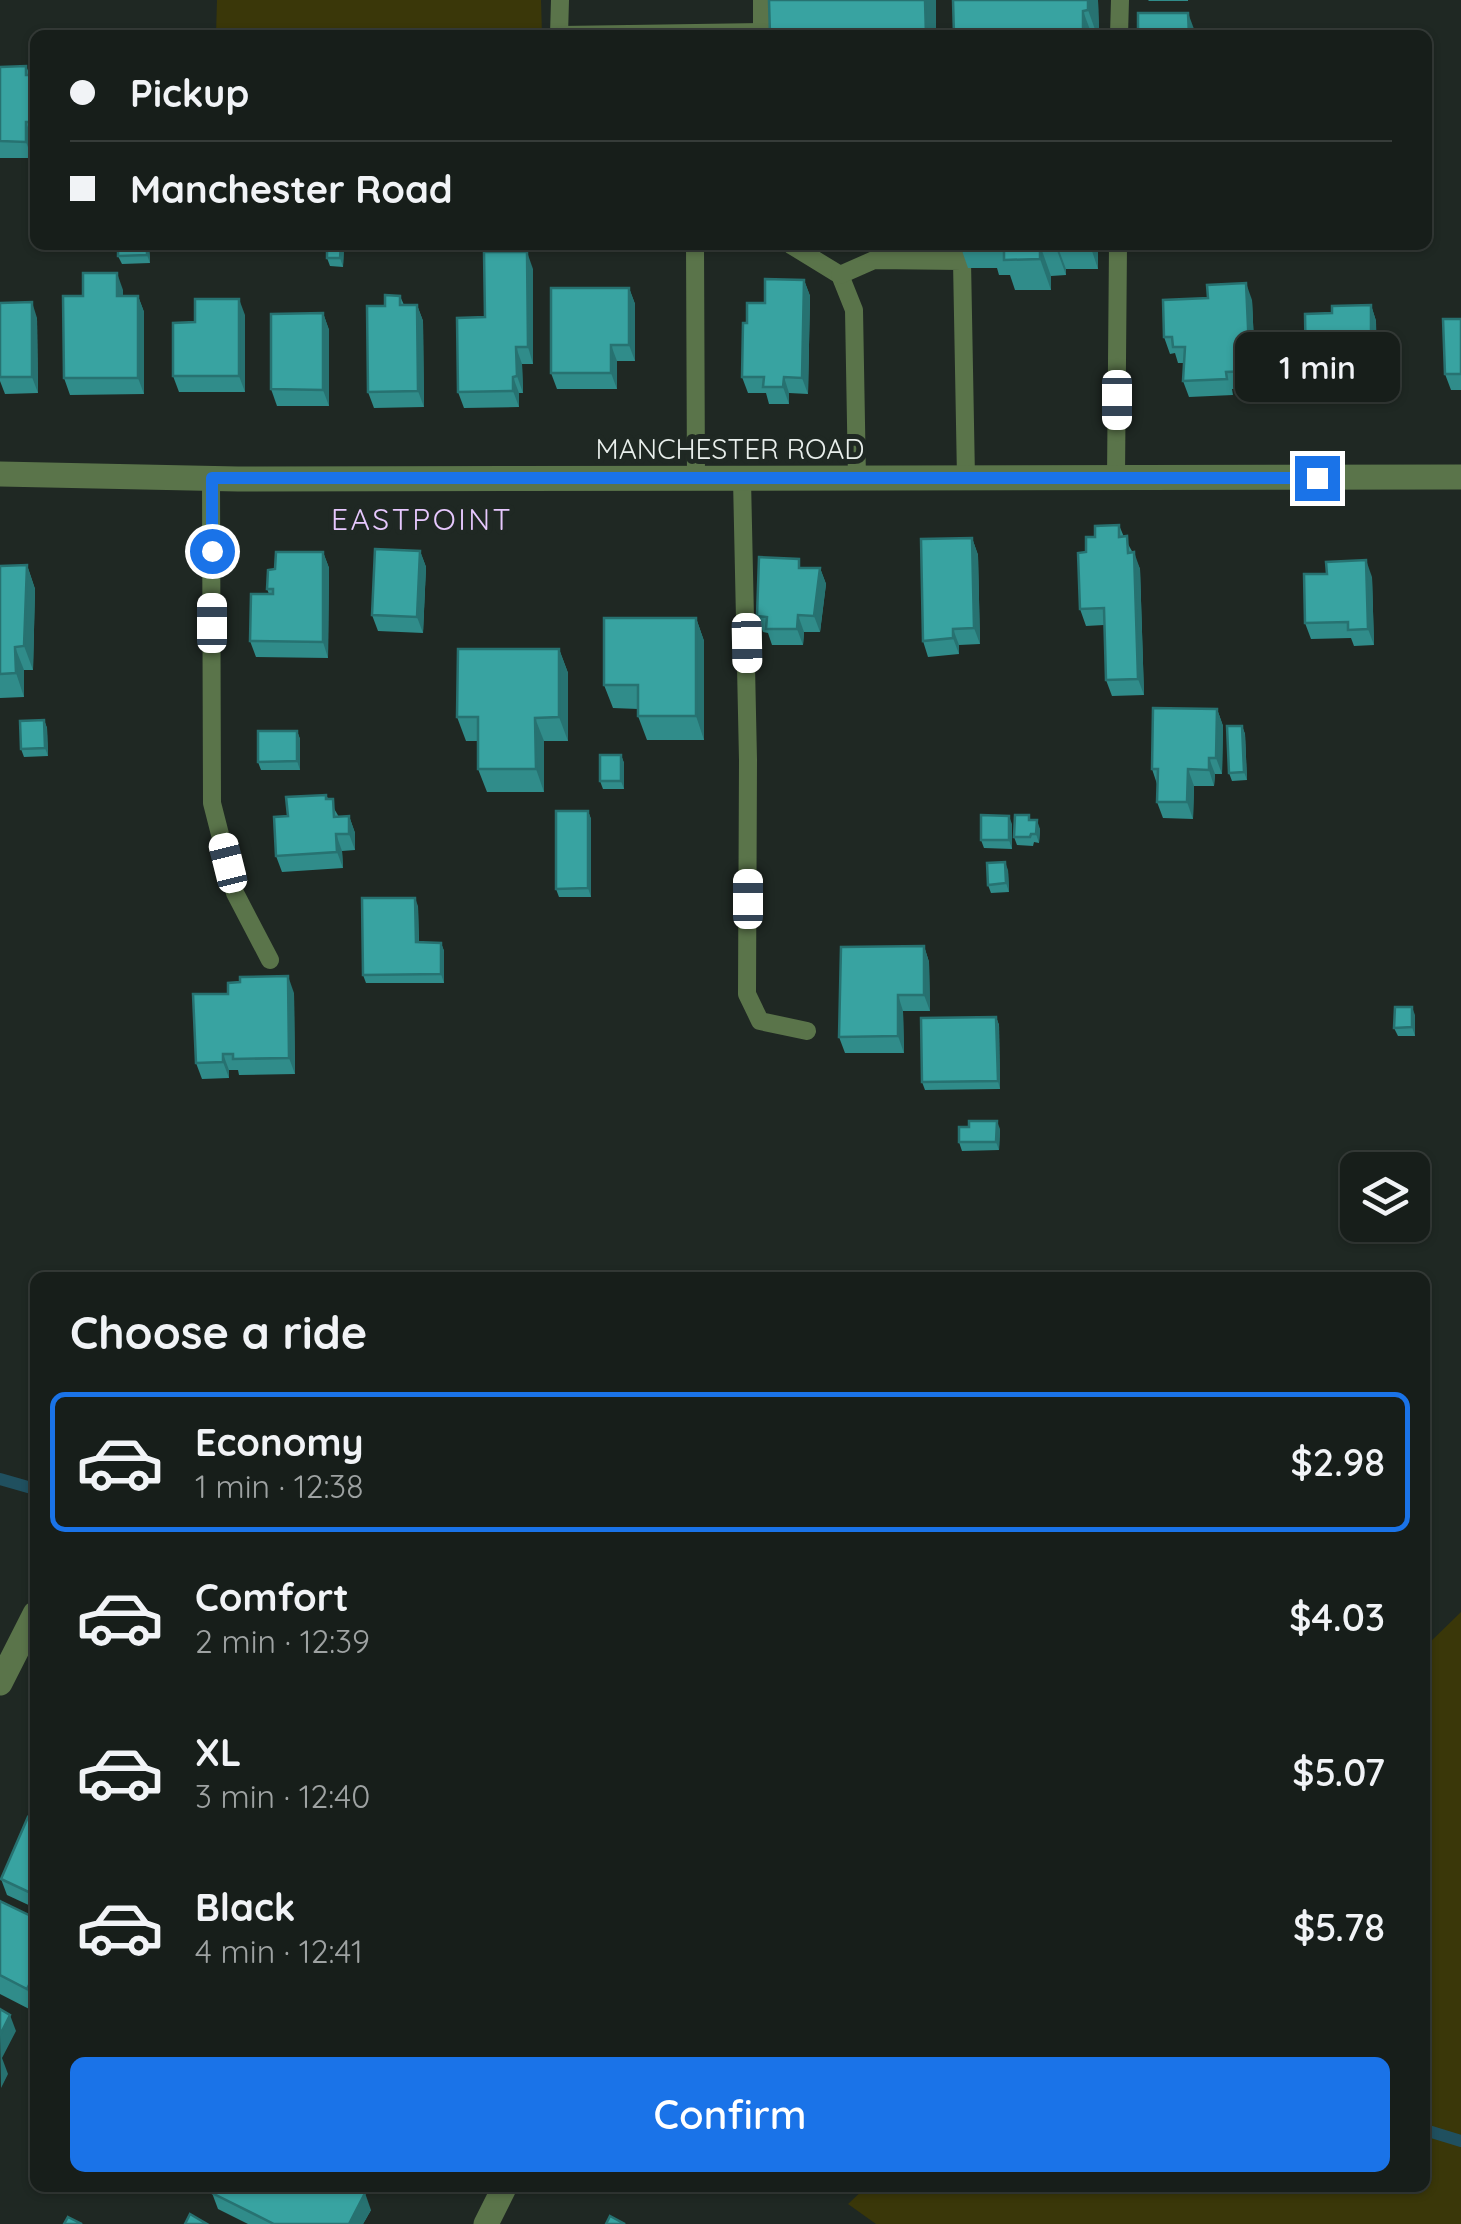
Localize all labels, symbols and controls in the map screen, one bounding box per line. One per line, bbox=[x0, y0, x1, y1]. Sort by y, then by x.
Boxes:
text: Pickup bbox=[130, 69, 249, 117]
text: Manchester Road bbox=[130, 165, 453, 213]
callout: 1 min bbox=[1234, 333, 1400, 403]
text: 1 min bbox=[1279, 347, 1356, 387]
car bbox=[1102, 370, 1132, 430]
street label: MANCHESTER ROAD bbox=[596, 431, 865, 466]
route end bbox=[1295, 456, 1340, 501]
district label: EASTPOINT bbox=[331, 500, 513, 538]
route start bbox=[190, 529, 235, 574]
car bbox=[197, 593, 227, 653]
car bbox=[731, 613, 763, 673]
car bbox=[206, 830, 250, 896]
car bbox=[733, 869, 763, 929]
map controls bbox=[1340, 1152, 1430, 1242]
button: layers bbox=[1340, 1152, 1430, 1242]
text: Choose a ride bbox=[70, 1304, 367, 1360]
icon: car bbox=[75, 1417, 165, 1507]
text: Economy bbox=[195, 1418, 364, 1466]
text: $2.98 bbox=[1291, 1438, 1385, 1486]
text: 1 min · 12:38 bbox=[195, 1466, 363, 1506]
icon: car bbox=[75, 1572, 165, 1662]
text: Comfort bbox=[195, 1573, 349, 1621]
text: $4.03 bbox=[1289, 1593, 1385, 1641]
text: 2 min · 12:39 bbox=[195, 1621, 370, 1661]
icon: car bbox=[75, 1727, 165, 1817]
text: XL bbox=[195, 1728, 241, 1776]
text: $5.07 bbox=[1292, 1748, 1385, 1796]
text: 3 min · 12:40 bbox=[195, 1776, 370, 1816]
icon: car bbox=[75, 1882, 165, 1972]
text: Black bbox=[195, 1883, 295, 1931]
text: $5.78 bbox=[1293, 1903, 1385, 1951]
text: 4 min · 12:41 bbox=[195, 1931, 363, 1971]
button: Confirm bbox=[70, 2057, 1390, 2172]

